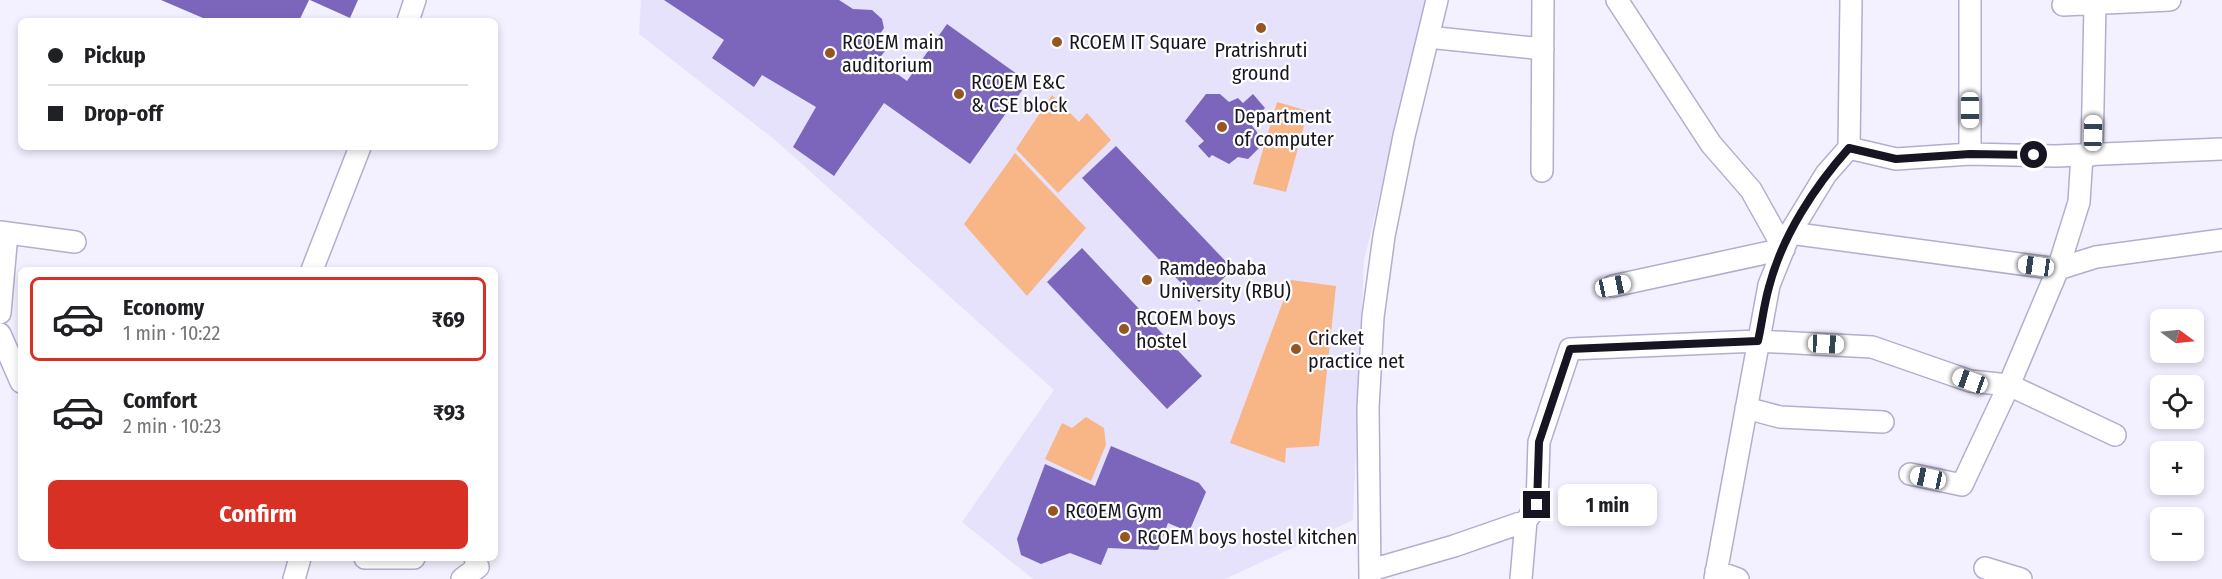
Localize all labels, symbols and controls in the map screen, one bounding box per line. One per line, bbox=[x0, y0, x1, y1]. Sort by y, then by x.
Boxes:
marker: Pratrishruti ground bbox=[1254, 21, 1268, 35]
place label: RCOEM main auditorium bbox=[842, 30, 944, 77]
place label: RCOEM IT Square bbox=[1069, 30, 1207, 54]
marker: RCOEM IT Square bbox=[1050, 35, 1064, 49]
place label: Pratrishruti ground bbox=[1215, 38, 1307, 85]
text: Pickup bbox=[84, 42, 146, 69]
marker: RCOEM main auditorium bbox=[823, 46, 837, 60]
place label: RCOEM E&C & CSE block bbox=[971, 70, 1068, 117]
marker: RCOEM E&C & CSE block bbox=[952, 87, 966, 101]
car bbox=[1961, 92, 1979, 128]
text: Drop-off bbox=[84, 100, 163, 127]
place label: Department of computer bbox=[1234, 104, 1334, 151]
car bbox=[2084, 115, 2102, 151]
marker: Department of computer bbox=[1215, 120, 1229, 134]
route start bbox=[2020, 141, 2047, 168]
car bbox=[2017, 255, 2055, 277]
place label: Ramdeobaba University (RBU) bbox=[1159, 256, 1291, 303]
marker: Ramdeobaba University (RBU) bbox=[1140, 273, 1154, 287]
car bbox=[1594, 273, 1632, 299]
icon: car bbox=[51, 292, 105, 346]
text: Economy bbox=[123, 294, 204, 321]
text: ₹69 bbox=[432, 306, 465, 333]
place label: RCOEM boys hostel bbox=[1136, 306, 1236, 353]
north arrow bbox=[2150, 309, 2204, 363]
map controls bbox=[2150, 309, 2204, 561]
text: 1 min · 10:22 bbox=[123, 321, 220, 345]
marker: RCOEM boys hostel bbox=[1117, 322, 1131, 336]
place label: Cricket practice net bbox=[1308, 326, 1405, 373]
car bbox=[1808, 334, 1844, 354]
marker: Cricket practice net bbox=[1289, 342, 1303, 356]
car bbox=[1950, 366, 1990, 396]
button: locate bbox=[2150, 375, 2204, 429]
icon: car bbox=[51, 385, 105, 439]
text: Comfort bbox=[123, 387, 197, 414]
text: ₹93 bbox=[433, 399, 465, 426]
text: 2 min · 10:23 bbox=[123, 414, 221, 438]
button: + bbox=[2150, 441, 2204, 495]
car bbox=[1909, 465, 1947, 491]
button: Confirm bbox=[48, 480, 468, 549]
callout: 1 min bbox=[1558, 484, 1657, 526]
route end bbox=[1523, 491, 1550, 518]
text: 1 min bbox=[1586, 493, 1629, 517]
place label: RCOEM Gym bbox=[1065, 499, 1162, 523]
marker: RCOEM Gym bbox=[1046, 504, 1060, 518]
button: − bbox=[2150, 507, 2204, 561]
place label: RCOEM boys hostel kitchen bbox=[1137, 525, 1357, 549]
marker: RCOEM boys hostel kitchen bbox=[1118, 530, 1132, 544]

